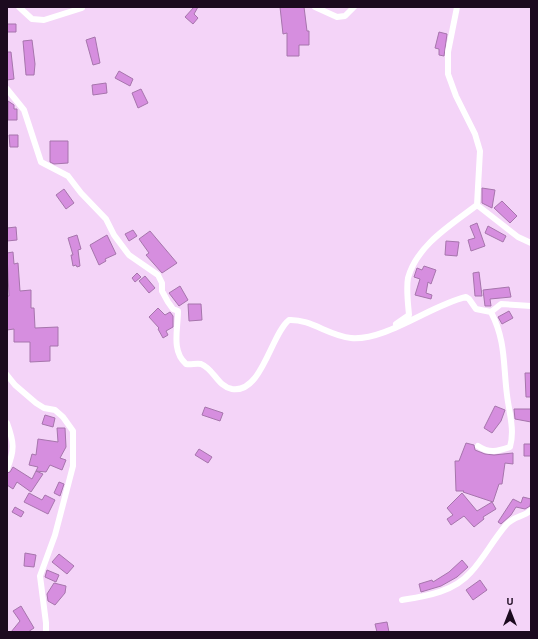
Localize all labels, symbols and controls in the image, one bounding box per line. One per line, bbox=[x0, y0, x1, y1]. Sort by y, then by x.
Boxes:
north arrow bbox=[490, 591, 530, 631]
text: U bbox=[506, 596, 514, 607]

